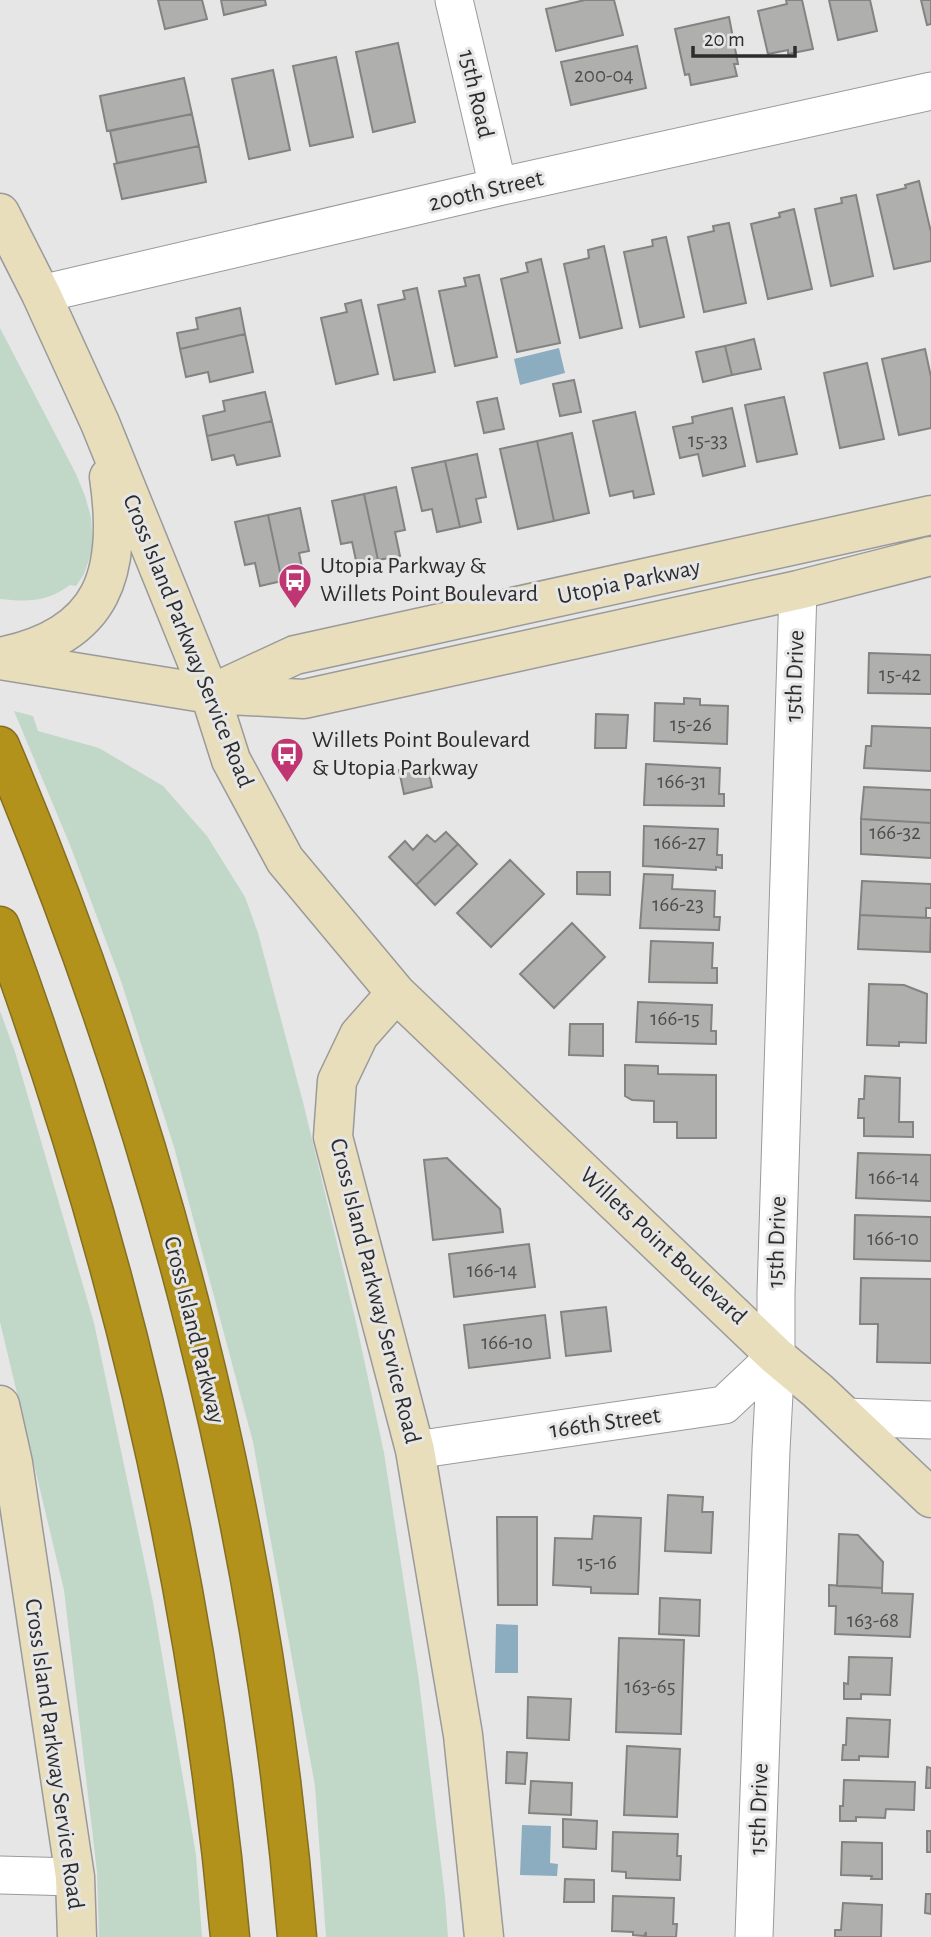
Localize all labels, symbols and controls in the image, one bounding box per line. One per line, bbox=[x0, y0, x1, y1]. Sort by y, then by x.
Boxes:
scale bar bbox=[693, 14, 794, 58]
text: 20 m bbox=[704, 29, 745, 50]
street label: 15th Road bbox=[454, 47, 498, 141]
house number: 200-04 bbox=[574, 65, 634, 86]
street label: 200th Street bbox=[426, 166, 546, 216]
house number: 15-33 bbox=[688, 430, 728, 451]
street label: Cross Island Parkway Service Road bbox=[118, 491, 258, 791]
place label: Utopia Parkway & Willets Point Boulevard bbox=[320, 554, 538, 606]
street label: Utopia Parkway bbox=[555, 555, 703, 609]
bus stop icon: Utopia Parkway & Willets Point Boulevard bbox=[276, 561, 314, 610]
street label: 15th Drive bbox=[781, 629, 809, 723]
house number: 15-42 bbox=[879, 664, 921, 685]
house number: 15-26 bbox=[670, 714, 712, 735]
place label: Willets Point Boulevard & Utopia Parkway bbox=[312, 728, 530, 780]
bus stop icon: Willets Point Boulevard & Utopia Parkway bbox=[268, 735, 306, 784]
house number: 166-31 bbox=[657, 771, 707, 792]
house number: 166-32 bbox=[869, 822, 921, 843]
house number: 166-27 bbox=[654, 832, 706, 853]
house number: 166-23 bbox=[652, 894, 704, 915]
house number: 166-15 bbox=[650, 1008, 700, 1029]
street label: Cross Island Parkway Service Road bbox=[325, 1136, 425, 1446]
street label: Willets Point Boulevard bbox=[575, 1163, 751, 1329]
house number: 166-14 bbox=[869, 1167, 919, 1188]
street label: 15th Drive bbox=[763, 1195, 791, 1289]
house number: 166-10 bbox=[867, 1228, 919, 1249]
street label: Cross Island Parkway bbox=[159, 1234, 229, 1426]
house number: 166-14 bbox=[467, 1260, 517, 1281]
house number: 166-10 bbox=[481, 1332, 533, 1353]
street label: 166th Street bbox=[548, 1403, 662, 1443]
house number: 15-16 bbox=[577, 1552, 617, 1573]
street label: Cross Island Parkway Service Road bbox=[20, 1597, 88, 1911]
house number: 163-68 bbox=[847, 1610, 899, 1631]
house number: 163-65 bbox=[625, 1676, 675, 1697]
street label: 15th Drive bbox=[745, 1762, 773, 1856]

